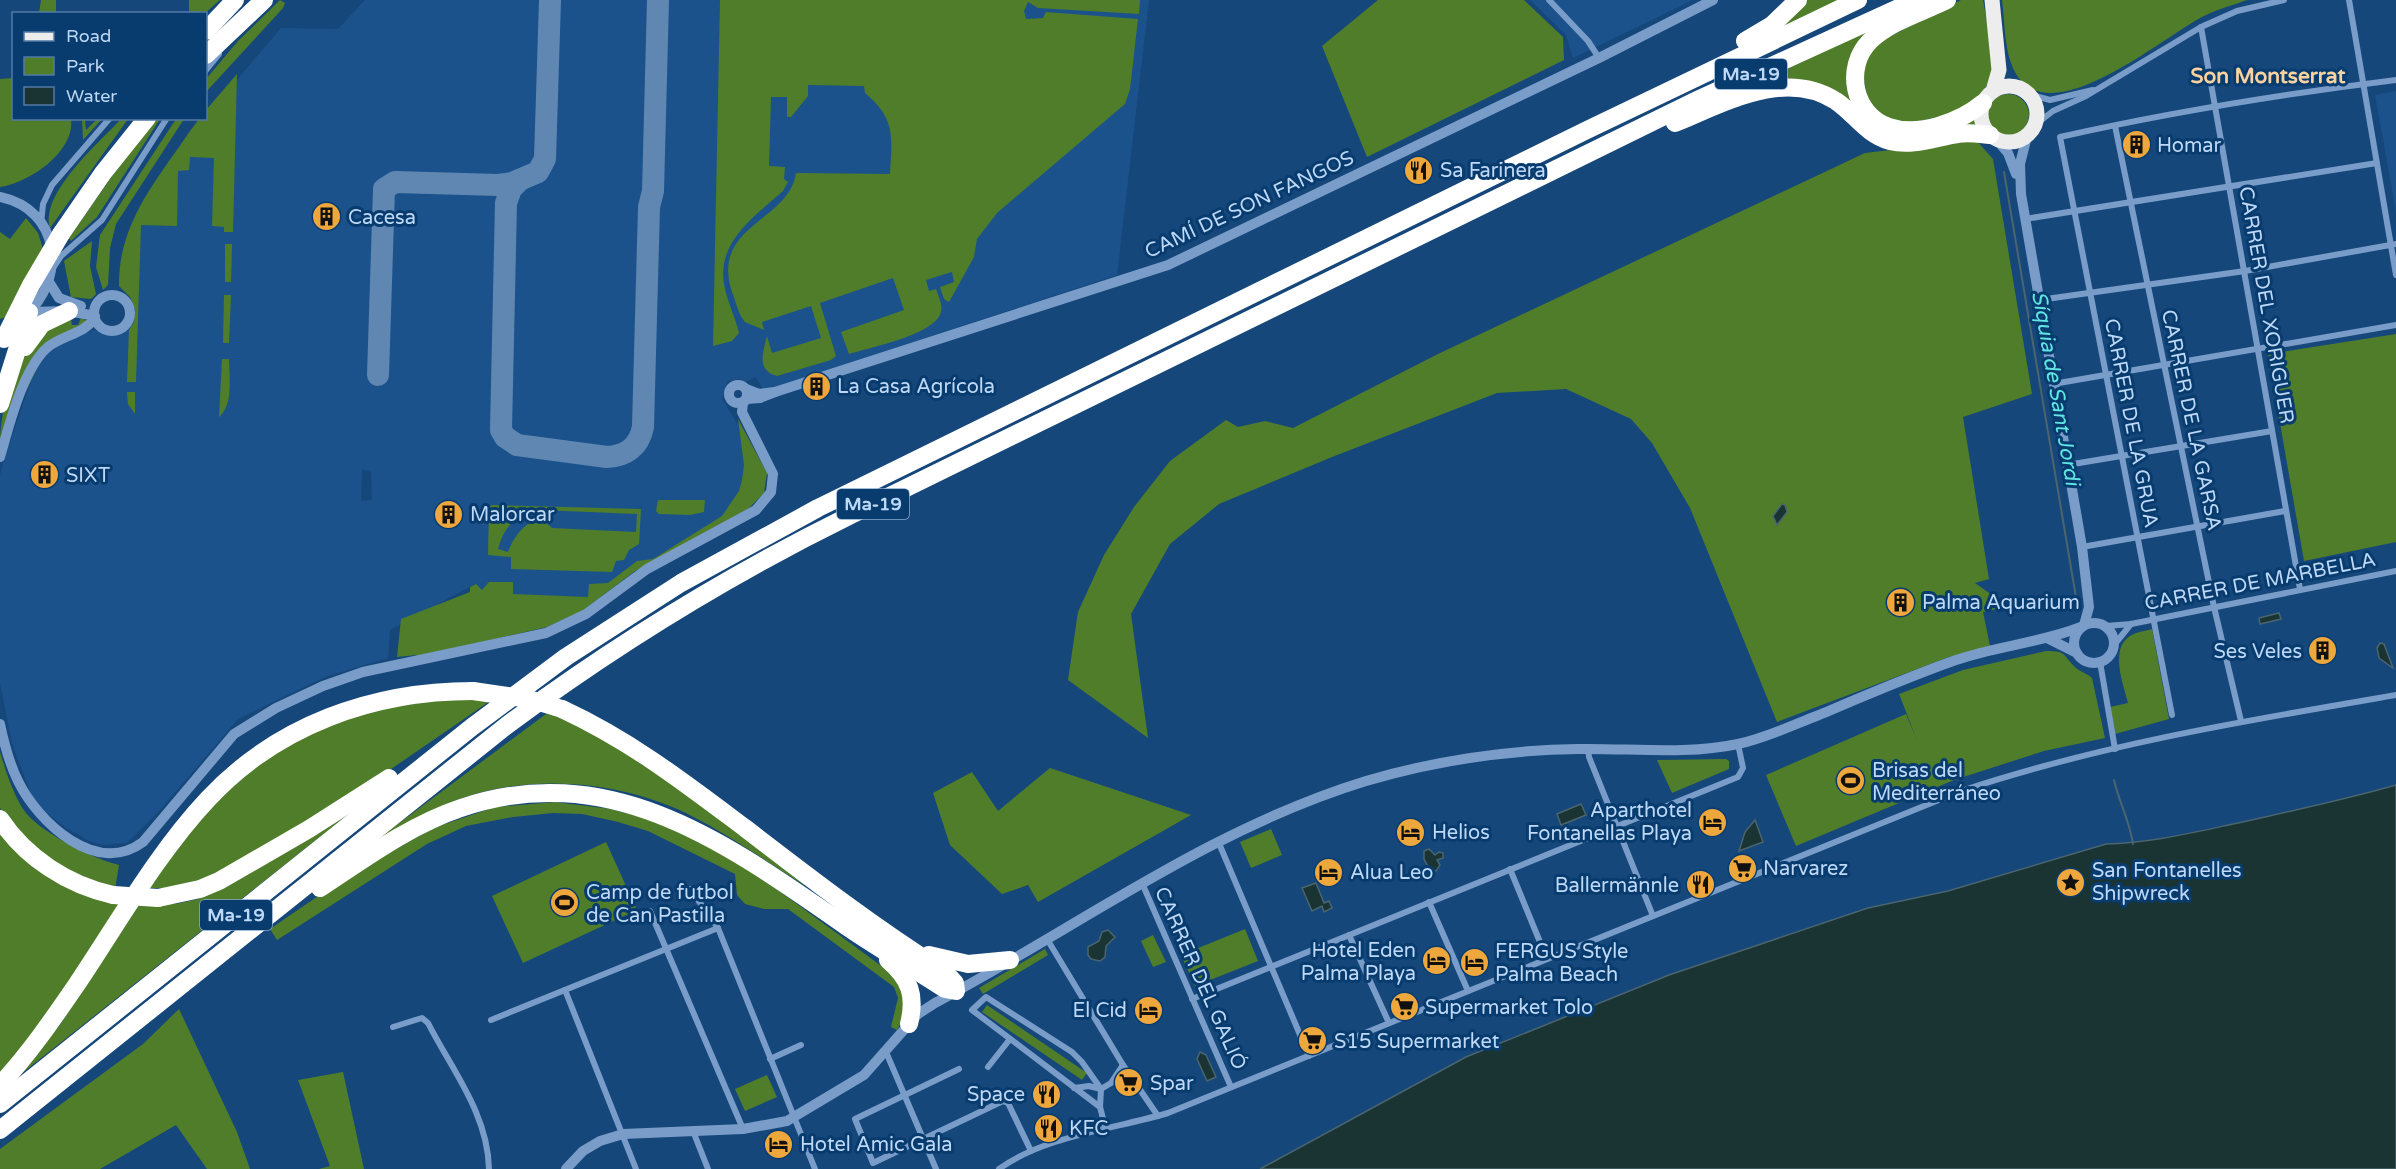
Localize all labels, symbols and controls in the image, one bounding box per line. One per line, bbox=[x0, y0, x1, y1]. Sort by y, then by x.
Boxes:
legend bbox=[12, 12, 207, 120]
text: Road bbox=[66, 25, 111, 47]
text: Park bbox=[66, 55, 105, 77]
road number: Ma-19 bbox=[1715, 59, 1787, 89]
district label: Son Montserrat bbox=[2191, 64, 2345, 89]
text: Water bbox=[66, 85, 117, 107]
building icon: Homar bbox=[2120, 129, 2152, 161]
place label: Homar bbox=[2157, 134, 2222, 158]
street label: CAMÍ DE SON FANGOS bbox=[1141, 145, 1358, 264]
restaurant icon: Sa Farinera bbox=[1403, 154, 1435, 186]
place label: Sa Farinera bbox=[1440, 159, 1546, 183]
street label: CARRER DEL XORIGUER bbox=[2233, 185, 2299, 426]
building icon: Cacesa bbox=[311, 201, 343, 233]
place label: Cacesa bbox=[348, 206, 416, 230]
water label: Síquia de Sant Jordi bbox=[2026, 289, 2085, 490]
street label: CARRER DE LA GARSA bbox=[2156, 308, 2226, 533]
street label: CARRER DE LA GRUA bbox=[2099, 316, 2163, 530]
building icon: La Casa Agrícola bbox=[800, 370, 832, 402]
place label: La Casa Agrícola bbox=[837, 375, 995, 399]
building icon: SIXT bbox=[29, 459, 61, 491]
place label: SIXT bbox=[66, 464, 110, 488]
road number: Ma-19 bbox=[837, 489, 909, 519]
building icon: Malorcar bbox=[433, 498, 465, 530]
place label: Malorcar bbox=[470, 503, 555, 527]
street label: CARRER DE MARBELLA bbox=[2142, 548, 2378, 616]
building icon: Palma Aquarium bbox=[1885, 586, 1917, 618]
place label: Palma Aquarium bbox=[1922, 591, 2080, 615]
building icon: Ses Veles bbox=[2307, 635, 2339, 667]
place label: Ses Veles bbox=[2214, 640, 2302, 664]
place label: Brisas del Mediterráneo bbox=[1872, 759, 2001, 806]
sports icon: Brisas del Mediterráneo bbox=[1835, 765, 1867, 797]
place label: Aparthotel Fontanellas Playa bbox=[1527, 799, 1692, 846]
hotel icon: Aparthotel Fontanellas Playa bbox=[1697, 806, 1729, 838]
hotel icon: Helios bbox=[1395, 816, 1427, 848]
place label: Helios bbox=[1432, 821, 1490, 845]
supermarket icon: Narvarez bbox=[1726, 852, 1758, 884]
hotel icon: Alua Leo bbox=[1313, 856, 1345, 888]
place label: Narvarez bbox=[1763, 857, 1848, 881]
place label: San Fontanelles Shipwreck bbox=[2092, 859, 2242, 906]
place label: Alua Leo bbox=[1350, 861, 1433, 885]
place icon: San Fontanelles Shipwreck bbox=[2055, 866, 2087, 898]
restaurant icon: Ballermännle bbox=[1684, 869, 1716, 901]
place label: Ballermännle bbox=[1555, 874, 1679, 898]
place label: Camp de futbol de Can Pastilla bbox=[586, 881, 734, 928]
street label: CARRER DEL GALIÓ bbox=[1149, 883, 1252, 1074]
sports icon: Camp de futbol de Can Pastilla bbox=[549, 887, 581, 919]
road number: Ma-19 bbox=[200, 900, 272, 930]
place label: Hotel Eden Palma Playa bbox=[1301, 939, 1416, 986]
place label: FERGUS Style Palma Beach bbox=[1495, 940, 1628, 987]
hotel icon: Hotel Eden Palma Playa bbox=[1421, 945, 1453, 977]
hotel icon: FERGUS Style Palma Beach bbox=[1458, 946, 1490, 978]
supermarket icon: Supermarket Tolo bbox=[1388, 991, 1420, 1023]
hotel icon: El Cid bbox=[1132, 994, 1164, 1026]
place label: Supermarket Tolo bbox=[1425, 996, 1593, 1020]
place label: El Cid bbox=[1073, 999, 1127, 1023]
supermarket icon: S15 Supermarket bbox=[1297, 1025, 1329, 1057]
place label: S15 Supermarket bbox=[1334, 1030, 1500, 1054]
supermarket icon: Spar bbox=[1113, 1067, 1145, 1099]
place label: Spar bbox=[1150, 1072, 1194, 1096]
restaurant icon: Space bbox=[1030, 1078, 1062, 1110]
place label: Space bbox=[967, 1083, 1025, 1107]
restaurant icon: KFC bbox=[1032, 1112, 1064, 1144]
place label: KFC bbox=[1069, 1117, 1108, 1141]
hotel icon: Hotel Amic Gala bbox=[763, 1128, 795, 1160]
place label: Hotel Amic Gala bbox=[800, 1133, 953, 1157]

